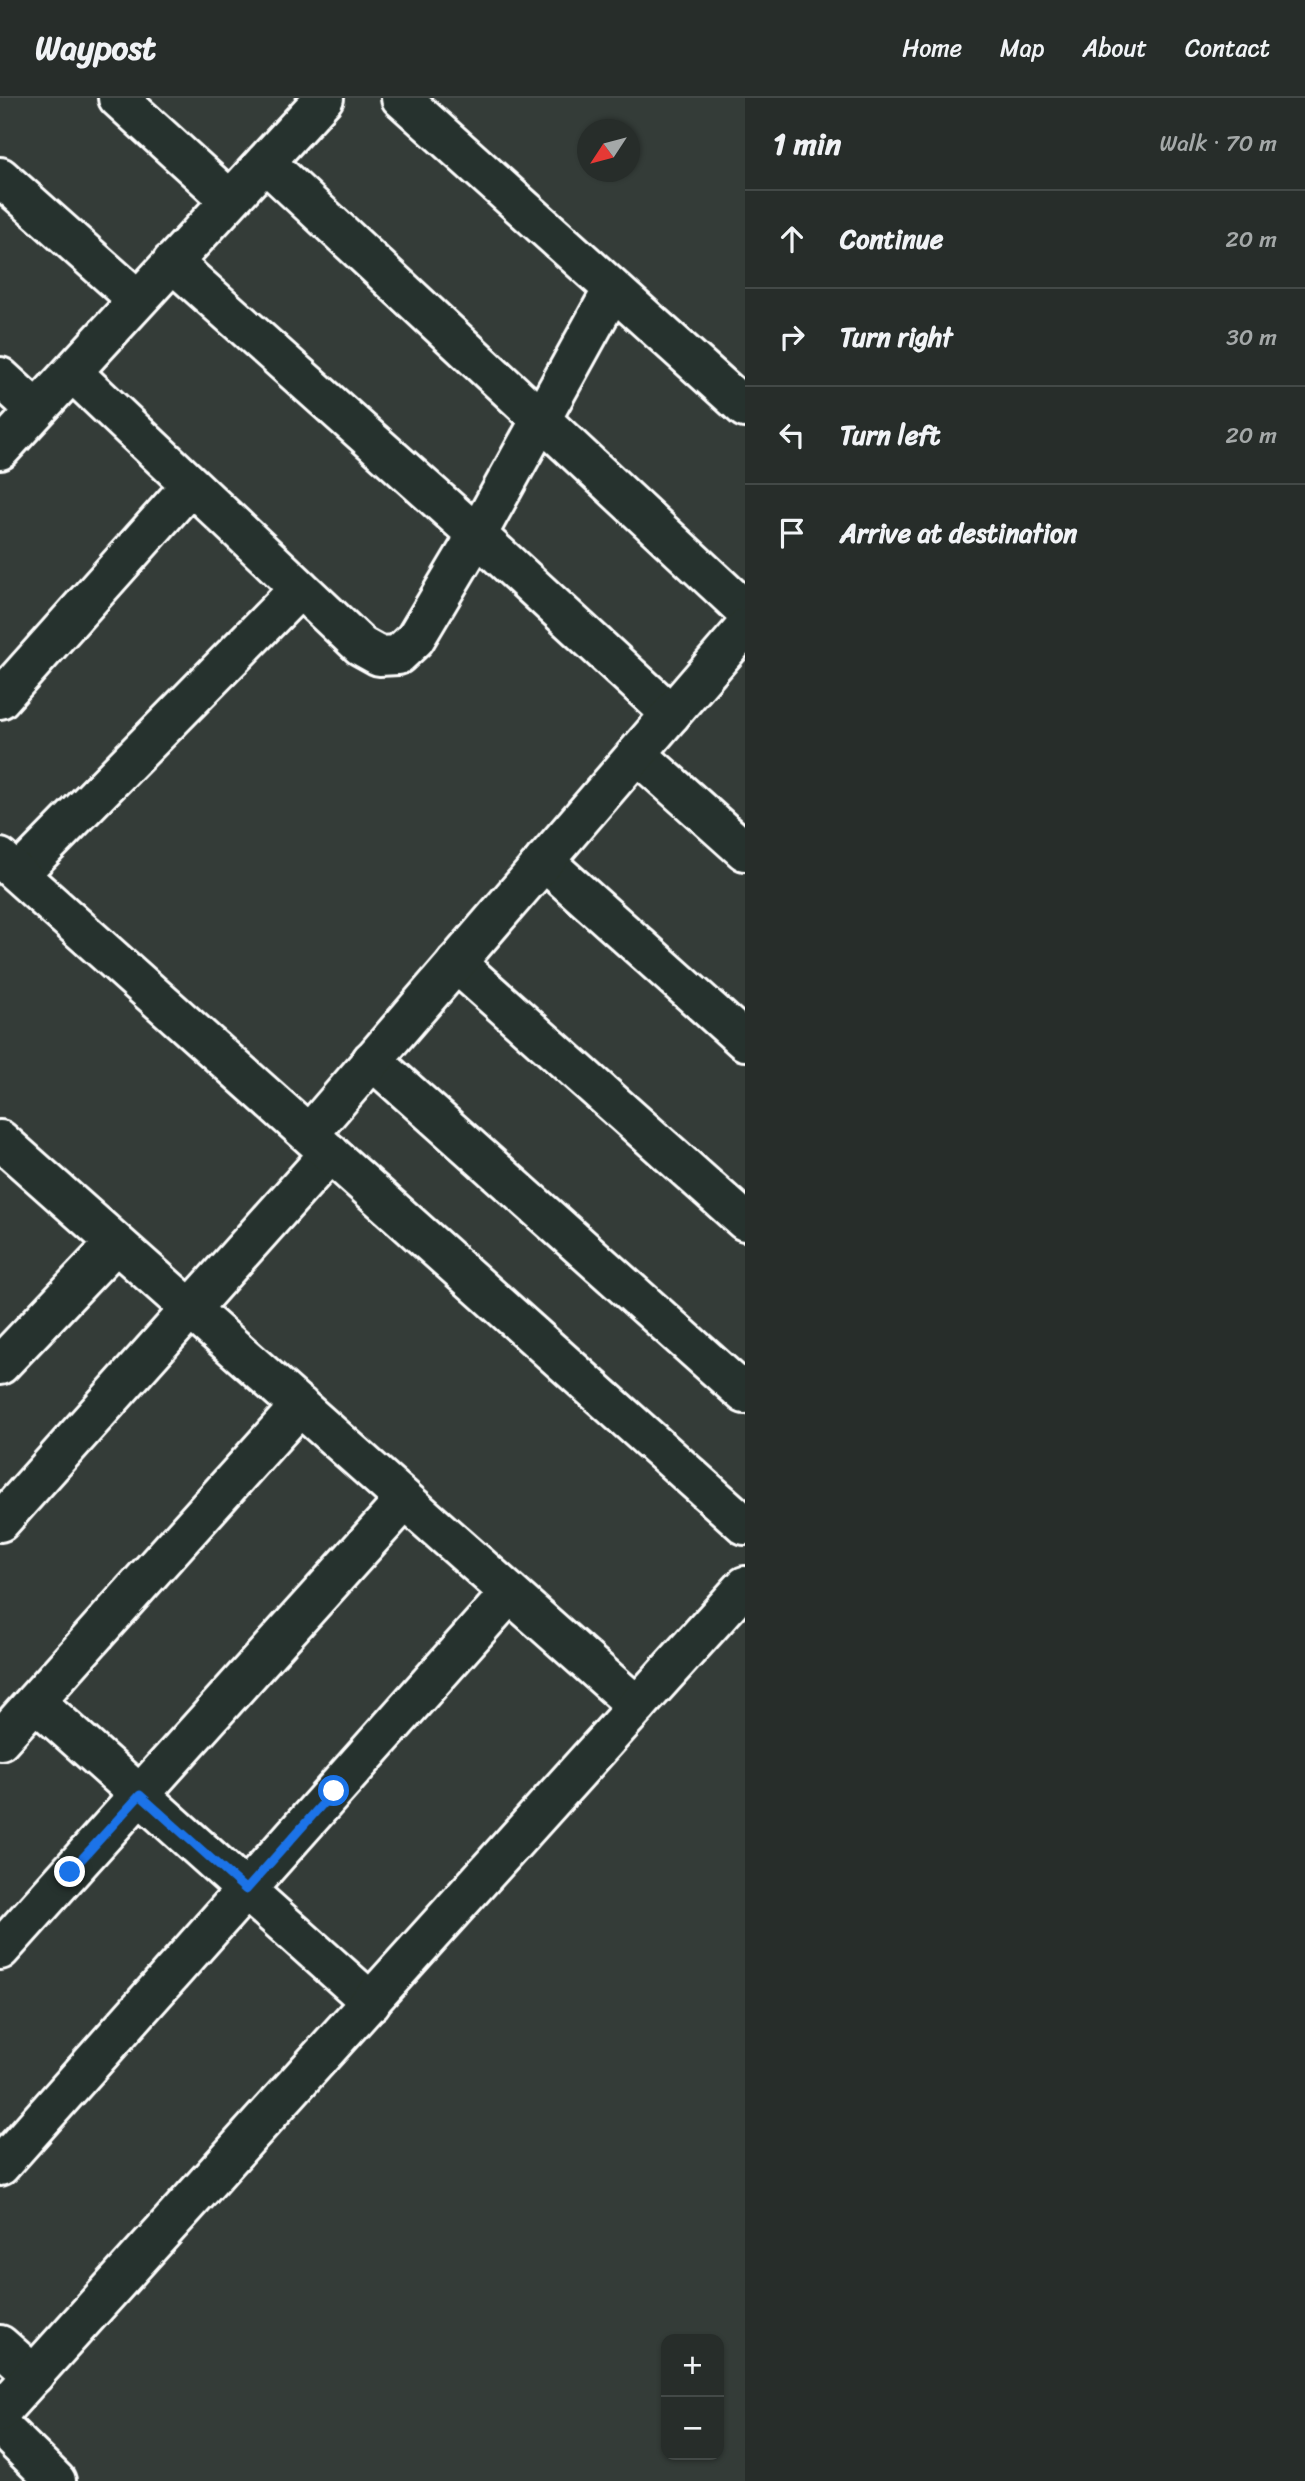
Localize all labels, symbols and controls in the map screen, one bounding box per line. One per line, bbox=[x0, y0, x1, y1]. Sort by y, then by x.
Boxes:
text: Waypost bbox=[35, 19, 156, 77]
text: Home bbox=[902, 27, 962, 69]
text: Map bbox=[1000, 27, 1044, 69]
text: About bbox=[1082, 27, 1147, 69]
text: Contact bbox=[1185, 27, 1270, 69]
text: 1 min bbox=[773, 117, 841, 171]
north arrow bbox=[577, 119, 640, 182]
text: Walk · 70 m bbox=[1160, 123, 1277, 164]
text: Continue bbox=[840, 216, 943, 262]
text: 20 m bbox=[1226, 219, 1277, 260]
icon: ahead bbox=[773, 220, 811, 258]
text: Turn right bbox=[840, 314, 953, 360]
text: 30 m bbox=[1226, 317, 1277, 358]
icon: right bbox=[773, 318, 811, 356]
text: Turn left bbox=[840, 412, 940, 458]
text: 20 m bbox=[1226, 415, 1277, 456]
icon: left bbox=[773, 416, 811, 454]
text: Arrive at destination bbox=[840, 510, 1077, 556]
icon: arrive bbox=[773, 514, 811, 552]
route start bbox=[318, 1775, 349, 1806]
route end bbox=[54, 1856, 85, 1887]
map controls bbox=[661, 2334, 724, 2460]
button: + bbox=[661, 2334, 724, 2397]
button: − bbox=[661, 2397, 724, 2460]

